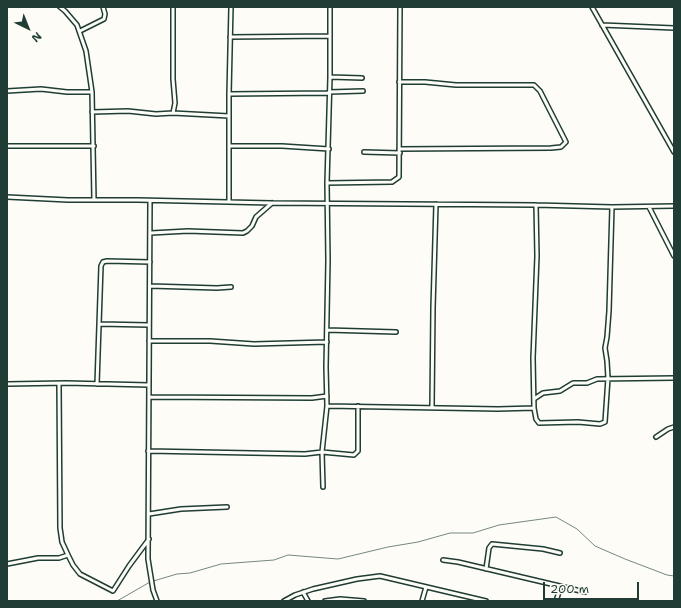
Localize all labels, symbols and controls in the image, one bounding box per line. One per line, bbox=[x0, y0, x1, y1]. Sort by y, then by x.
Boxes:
north arrow bbox=[8, 8, 48, 48]
text: N bbox=[28, 29, 45, 46]
scale bar bbox=[545, 574, 641, 600]
text: 200 m bbox=[550, 581, 589, 597]

